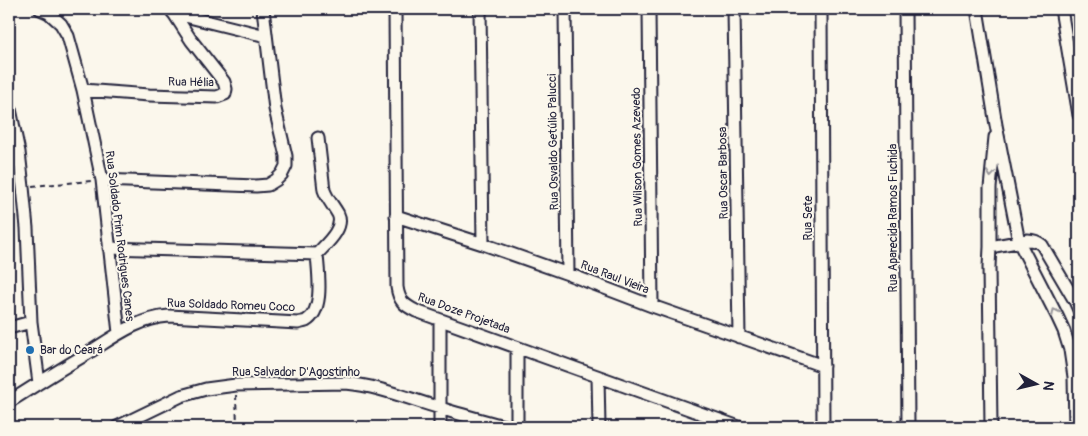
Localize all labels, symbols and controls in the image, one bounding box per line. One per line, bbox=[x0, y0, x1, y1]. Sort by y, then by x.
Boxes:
street label: Rua Osvaldo Getúlio Palucci bbox=[545, 74, 562, 210]
street label: Rua Hélia bbox=[168, 75, 214, 90]
street label: Rua Wilson Gomes Azevedo bbox=[629, 87, 646, 227]
street label: Rua Oscar Barbosa bbox=[715, 126, 732, 219]
street label: Rua Aparecida Ramos Fuchida bbox=[886, 143, 901, 292]
street label: Rua Soldado Prim Rodrigues Canes bbox=[102, 150, 137, 323]
one-way arrow bbox=[986, 170, 997, 178]
street label: Rua Sete bbox=[801, 196, 816, 240]
street label: Rua Raul Vieira bbox=[578, 258, 652, 298]
street label: Rua Doze Projetada bbox=[416, 290, 513, 337]
street label: Rua Soldado Romeu Coco bbox=[167, 296, 296, 315]
one-way arrow bbox=[1051, 308, 1061, 317]
place label: Bar do Ceará bbox=[40, 343, 103, 358]
marker: Bar do Ceará bbox=[24, 344, 36, 356]
north arrow bbox=[1010, 358, 1060, 408]
street label: Rua Salvador D'Agostinho bbox=[232, 365, 360, 380]
text: N bbox=[1039, 380, 1057, 392]

